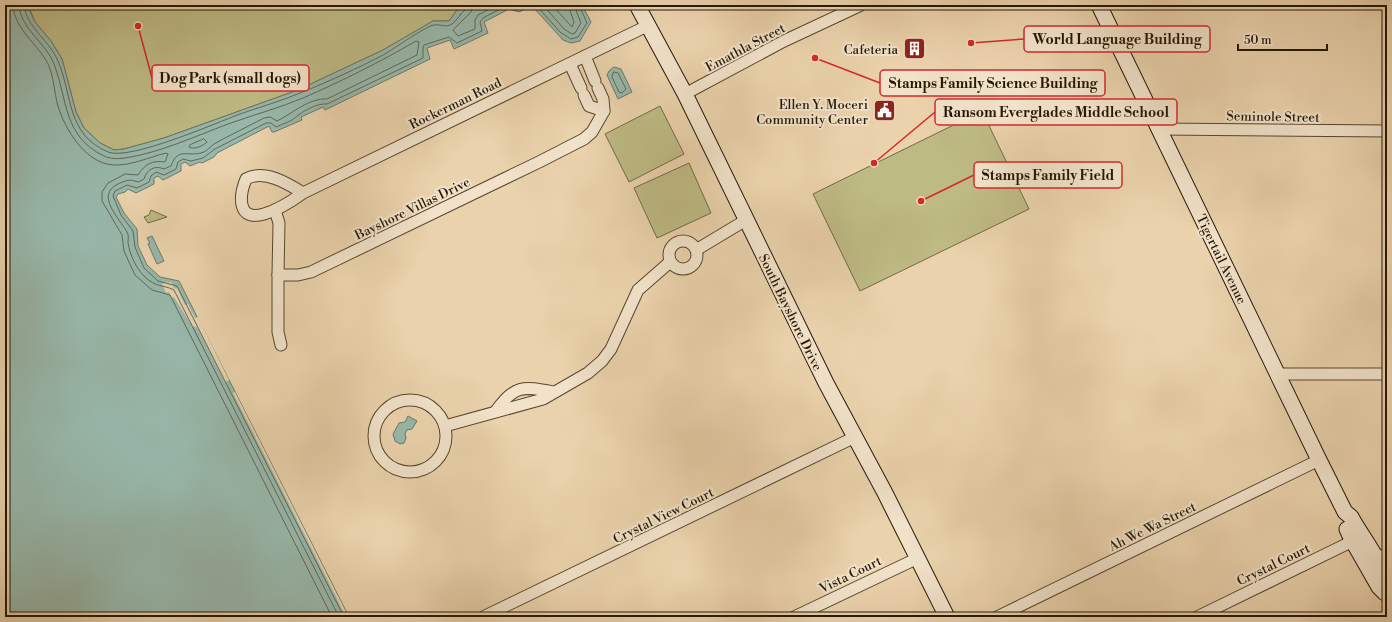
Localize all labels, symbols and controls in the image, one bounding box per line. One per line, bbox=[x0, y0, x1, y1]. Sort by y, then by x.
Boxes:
street label: Emathla Street bbox=[703, 20, 788, 76]
callout: World Language Building bbox=[1024, 26, 1210, 52]
scale bar bbox=[1238, 26, 1327, 52]
text: World Language Building bbox=[1031, 31, 1203, 49]
text: 50 m bbox=[1244, 33, 1272, 48]
building icon: Cafeteria bbox=[901, 36, 927, 62]
place label: Cafeteria bbox=[844, 42, 898, 58]
callout: Dog Park (small dogs) bbox=[152, 65, 309, 91]
text: Dog Park (small dogs) bbox=[159, 70, 301, 88]
callout: Stamps Family Science Building bbox=[880, 70, 1105, 96]
street label: Rockerman Road bbox=[407, 74, 505, 133]
text: Stamps Family Science Building bbox=[889, 75, 1099, 93]
place label: Ellen Y. Moceri Community Center bbox=[756, 97, 868, 128]
public building icon: Ellen Y. Moceri Community Center bbox=[871, 98, 897, 124]
callout: Ransom Everglades Middle School bbox=[935, 99, 1177, 125]
text: Ransom Everglades Middle School bbox=[943, 104, 1169, 122]
street label: Seminole Street bbox=[1226, 108, 1320, 126]
callout: Stamps Family Field bbox=[974, 162, 1122, 188]
text: Stamps Family Field bbox=[982, 167, 1115, 185]
street label: Bayshore Villas Drive bbox=[351, 174, 473, 244]
street label: Tigertail Avenue bbox=[1193, 212, 1250, 307]
street label: South Bayshore Drive bbox=[755, 251, 826, 374]
street label: Crystal View Court bbox=[610, 484, 717, 547]
street label: Ah We Wa Street bbox=[1105, 499, 1199, 555]
street label: Crystal Court bbox=[1234, 540, 1313, 589]
street label: Vista Court bbox=[816, 553, 884, 597]

